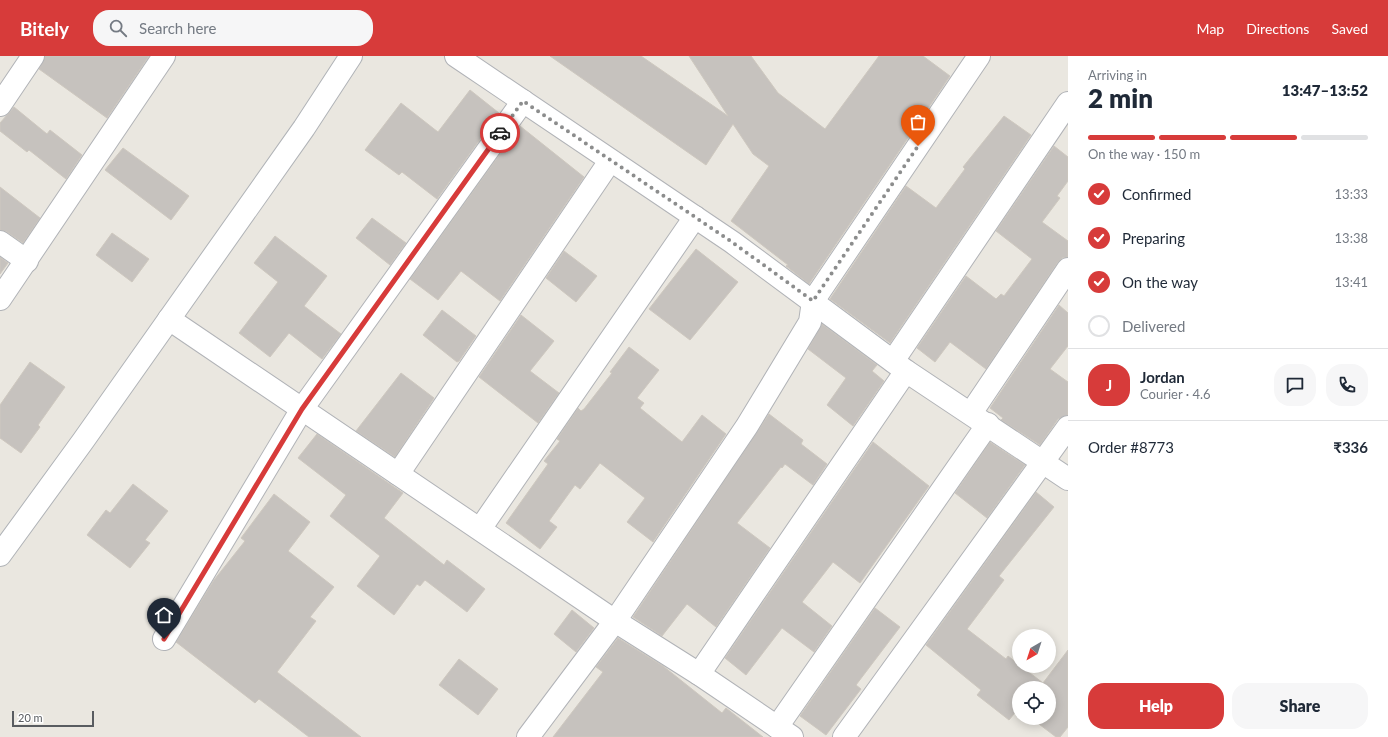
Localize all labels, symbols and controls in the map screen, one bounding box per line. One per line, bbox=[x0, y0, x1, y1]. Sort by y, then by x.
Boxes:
search box bbox=[93, 10, 373, 46]
text: Bitely bbox=[20, 17, 69, 40]
icon: search bbox=[107, 17, 129, 39]
text: Search here bbox=[139, 19, 216, 37]
text: Map bbox=[1197, 20, 1224, 37]
text: Directions bbox=[1246, 20, 1309, 37]
text: Saved bbox=[1331, 20, 1368, 37]
text: Arriving in bbox=[1088, 67, 1147, 83]
text: 13:47–13:52 bbox=[1282, 81, 1368, 99]
text: 2 min bbox=[1088, 82, 1153, 114]
pin bbox=[901, 105, 935, 146]
icon: bag bbox=[907, 111, 929, 133]
courier bbox=[480, 113, 520, 153]
icon: car bbox=[489, 122, 511, 144]
text: On the way · 150 m bbox=[1088, 146, 1200, 162]
icon: check bbox=[1088, 183, 1110, 205]
text: Confirmed bbox=[1122, 185, 1191, 203]
text: 13:33 bbox=[1335, 186, 1368, 202]
icon: check bbox=[1088, 227, 1110, 249]
text: Preparing bbox=[1122, 229, 1185, 247]
text: 13:38 bbox=[1335, 230, 1368, 246]
icon: check bbox=[1088, 271, 1110, 293]
text: On the way bbox=[1122, 273, 1198, 291]
text: 13:41 bbox=[1335, 274, 1368, 290]
text: Delivered bbox=[1122, 317, 1185, 335]
button: chat bbox=[1274, 364, 1316, 406]
button: phone bbox=[1326, 364, 1368, 406]
text: Jordan bbox=[1140, 368, 1185, 386]
text: J bbox=[1106, 376, 1112, 394]
text: Courier · 4.6 bbox=[1140, 386, 1211, 402]
text: Order #8773 bbox=[1088, 438, 1174, 456]
text: ₹336 bbox=[1333, 438, 1368, 456]
pin bbox=[147, 598, 181, 639]
icon: home bbox=[153, 604, 175, 626]
north arrow bbox=[1012, 629, 1056, 673]
map controls bbox=[1012, 629, 1056, 725]
button: locate bbox=[1012, 681, 1056, 725]
button: Help bbox=[1088, 683, 1224, 729]
button: Share bbox=[1232, 683, 1368, 729]
scale bar bbox=[12, 709, 94, 728]
text: 20 m bbox=[18, 711, 43, 724]

